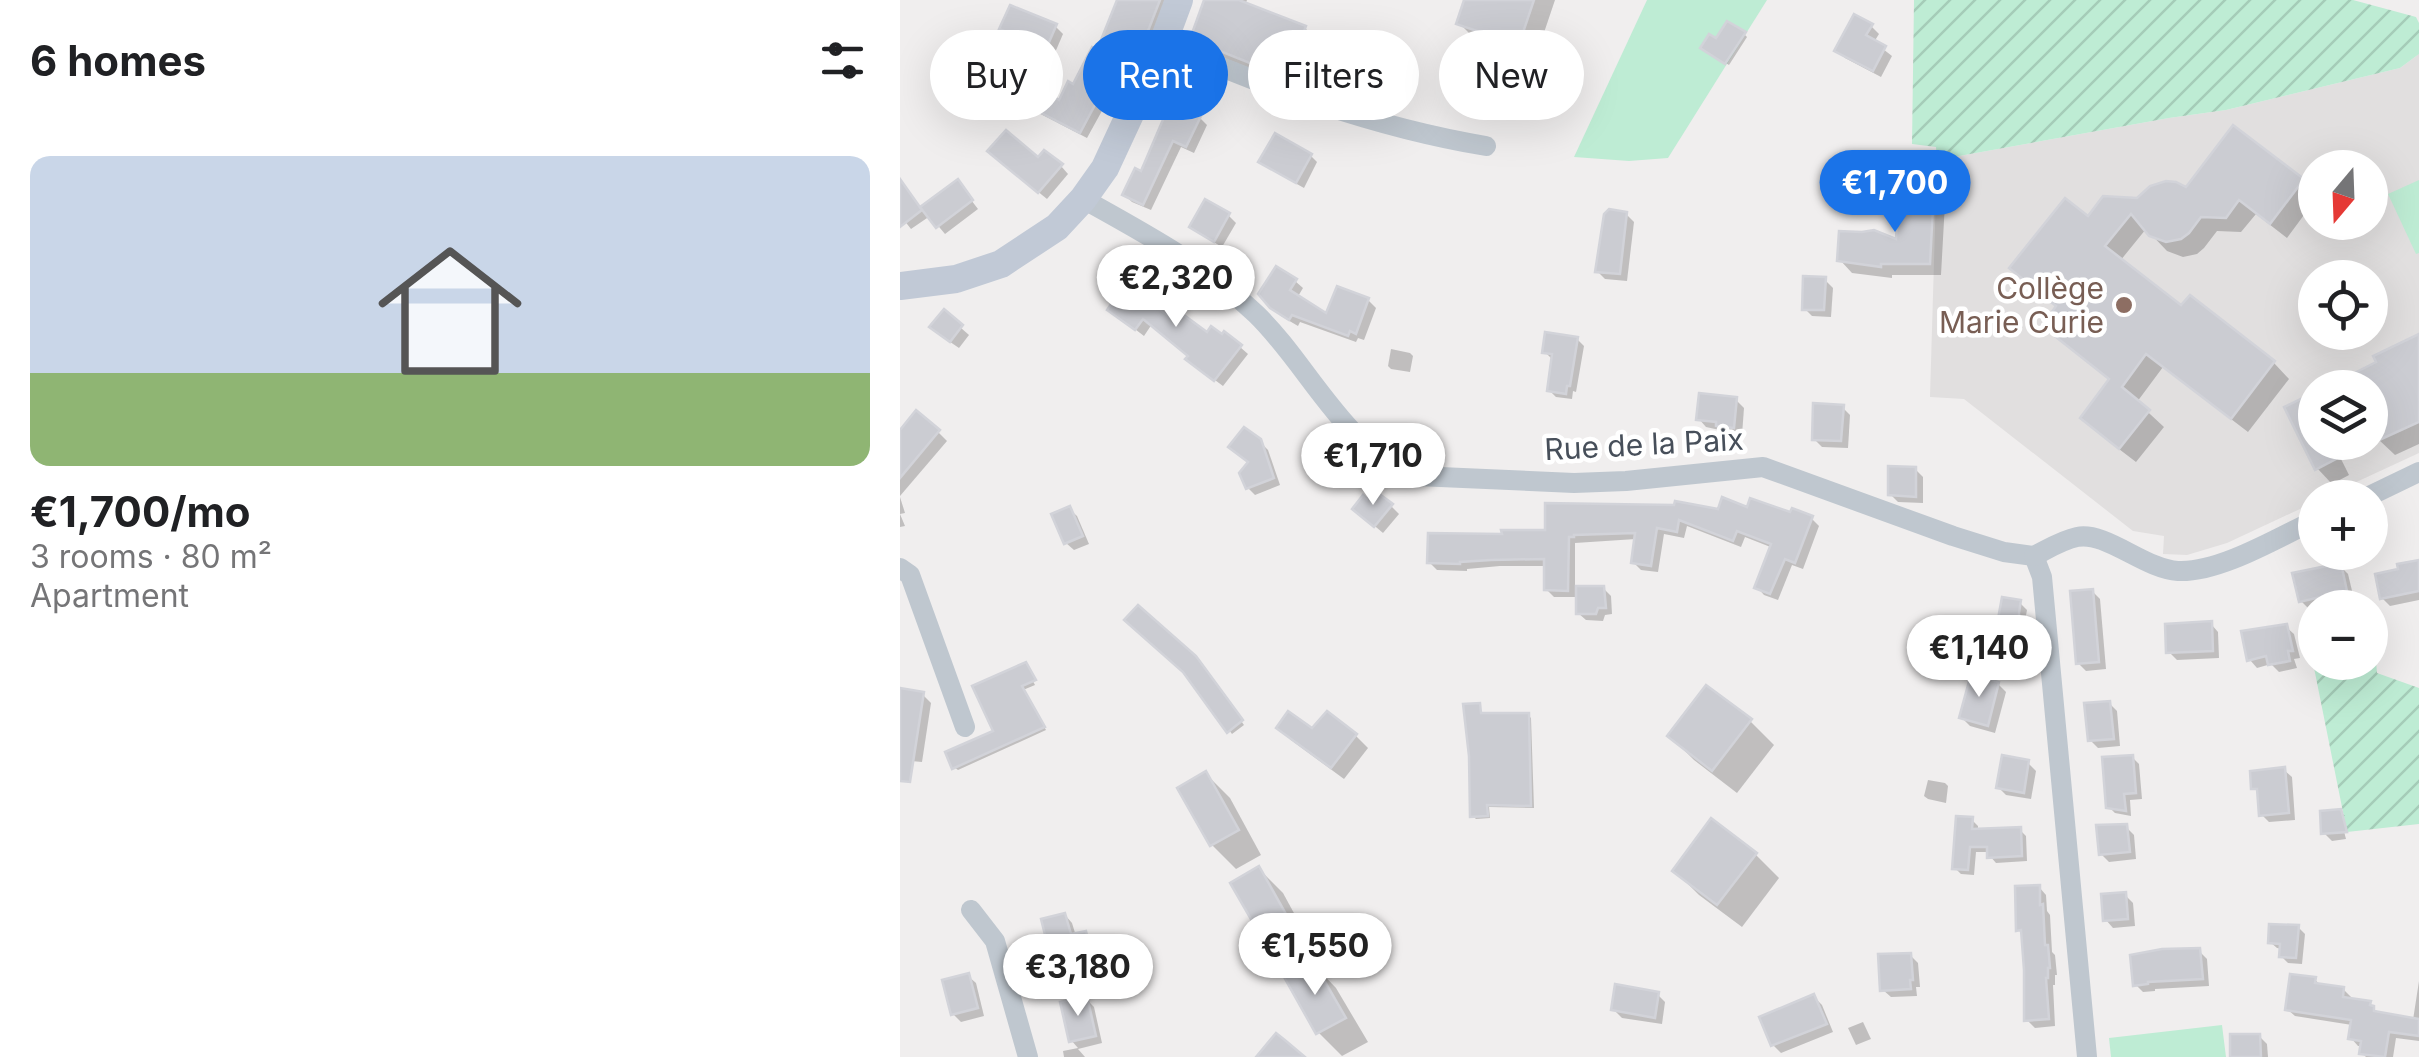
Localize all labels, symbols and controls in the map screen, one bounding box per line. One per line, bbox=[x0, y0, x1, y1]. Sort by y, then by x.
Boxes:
chip: Buy bbox=[930, 30, 1063, 120]
chip: Rent bbox=[1083, 30, 1228, 120]
chip: Filters bbox=[1248, 30, 1419, 120]
chip: New bbox=[1439, 30, 1584, 120]
icon: filters bbox=[815, 33, 870, 88]
text: 6 homes bbox=[30, 35, 206, 86]
pin: €1,700 bbox=[1814, 150, 1976, 235]
north arrow bbox=[2298, 150, 2388, 240]
map controls bbox=[2298, 150, 2388, 680]
text: €1,700 bbox=[1842, 163, 1948, 202]
icon: home bbox=[360, 221, 540, 401]
pin: €2,320 bbox=[1095, 245, 1257, 330]
text: €2,320 bbox=[1119, 258, 1233, 297]
button: locate bbox=[2298, 260, 2388, 350]
place label: Collège Marie Curie bbox=[1939, 270, 2104, 340]
marker: Collège Marie Curie bbox=[2113, 294, 2135, 316]
button: layers bbox=[2298, 370, 2388, 460]
street label: Rue de la Paix bbox=[1543, 421, 1745, 467]
pin: €1,710 bbox=[1292, 423, 1454, 508]
text: €1,710 bbox=[1323, 436, 1423, 475]
button: + bbox=[2298, 480, 2388, 570]
text: €1,700/mo bbox=[30, 486, 251, 537]
text: 3 rooms · 80 m² bbox=[30, 537, 272, 576]
text: Apartment bbox=[30, 576, 189, 615]
button: − bbox=[2298, 590, 2388, 680]
pin: €1,140 bbox=[1898, 615, 2060, 700]
text: €1,140 bbox=[1929, 628, 2029, 667]
pin: €1,550 bbox=[1234, 913, 1396, 998]
text: €1,550 bbox=[1261, 926, 1369, 965]
pin: €3,180 bbox=[997, 934, 1159, 1019]
text: €3,180 bbox=[1025, 947, 1131, 986]

